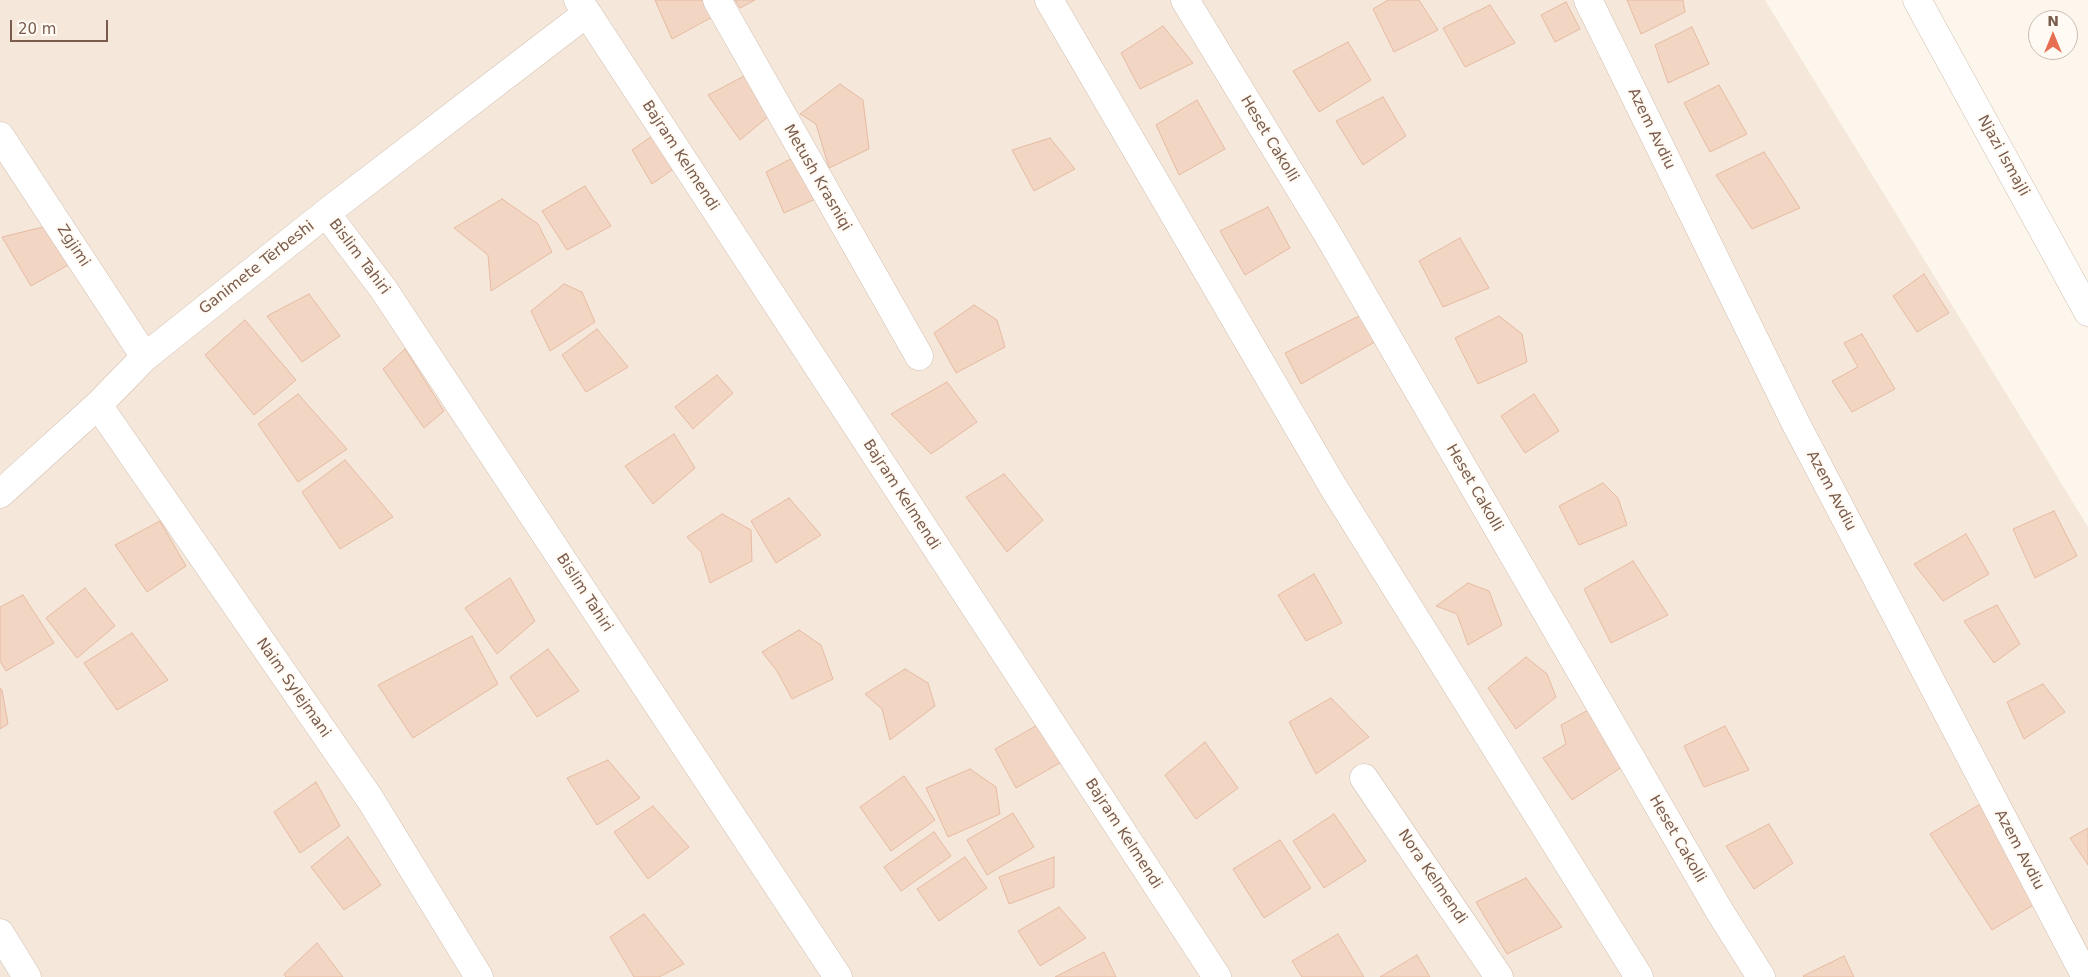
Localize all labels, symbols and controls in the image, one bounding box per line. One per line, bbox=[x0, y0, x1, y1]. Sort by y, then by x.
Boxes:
scale bar bbox=[12, 10, 110, 42]
north arrow bbox=[2028, 10, 2078, 60]
text: N bbox=[2047, 13, 2059, 29]
text: 20 m bbox=[18, 20, 56, 38]
street label: Azem Avdiu bbox=[1624, 85, 1678, 173]
street label: Heset Cakolli bbox=[1236, 92, 1302, 186]
street label: Bajram Kelmendi bbox=[638, 97, 722, 215]
street label: Njazi Ismajli bbox=[1973, 112, 2033, 200]
street label: Metush Krasniqi bbox=[779, 122, 855, 234]
street label: Bislim Tahiri bbox=[325, 216, 393, 298]
street label: Ganimete Tërbeshi bbox=[196, 218, 318, 318]
street label: Zgjimi bbox=[53, 221, 93, 271]
street label: Bajram Kelmendi bbox=[859, 436, 943, 554]
street label: Heset Cakolli bbox=[1442, 441, 1506, 535]
street label: Azem Avdiu bbox=[1802, 448, 1860, 534]
street label: Bislim Tahiri bbox=[552, 550, 616, 636]
street label: Naim Sylejmani bbox=[252, 635, 334, 741]
street label: Bajram Kelmendi bbox=[1081, 775, 1165, 893]
street label: Heset Cakolli bbox=[1645, 792, 1709, 886]
street label: Azem Avdiu bbox=[1990, 807, 2048, 893]
street label: Nora Kelmendi bbox=[1394, 826, 1470, 928]

